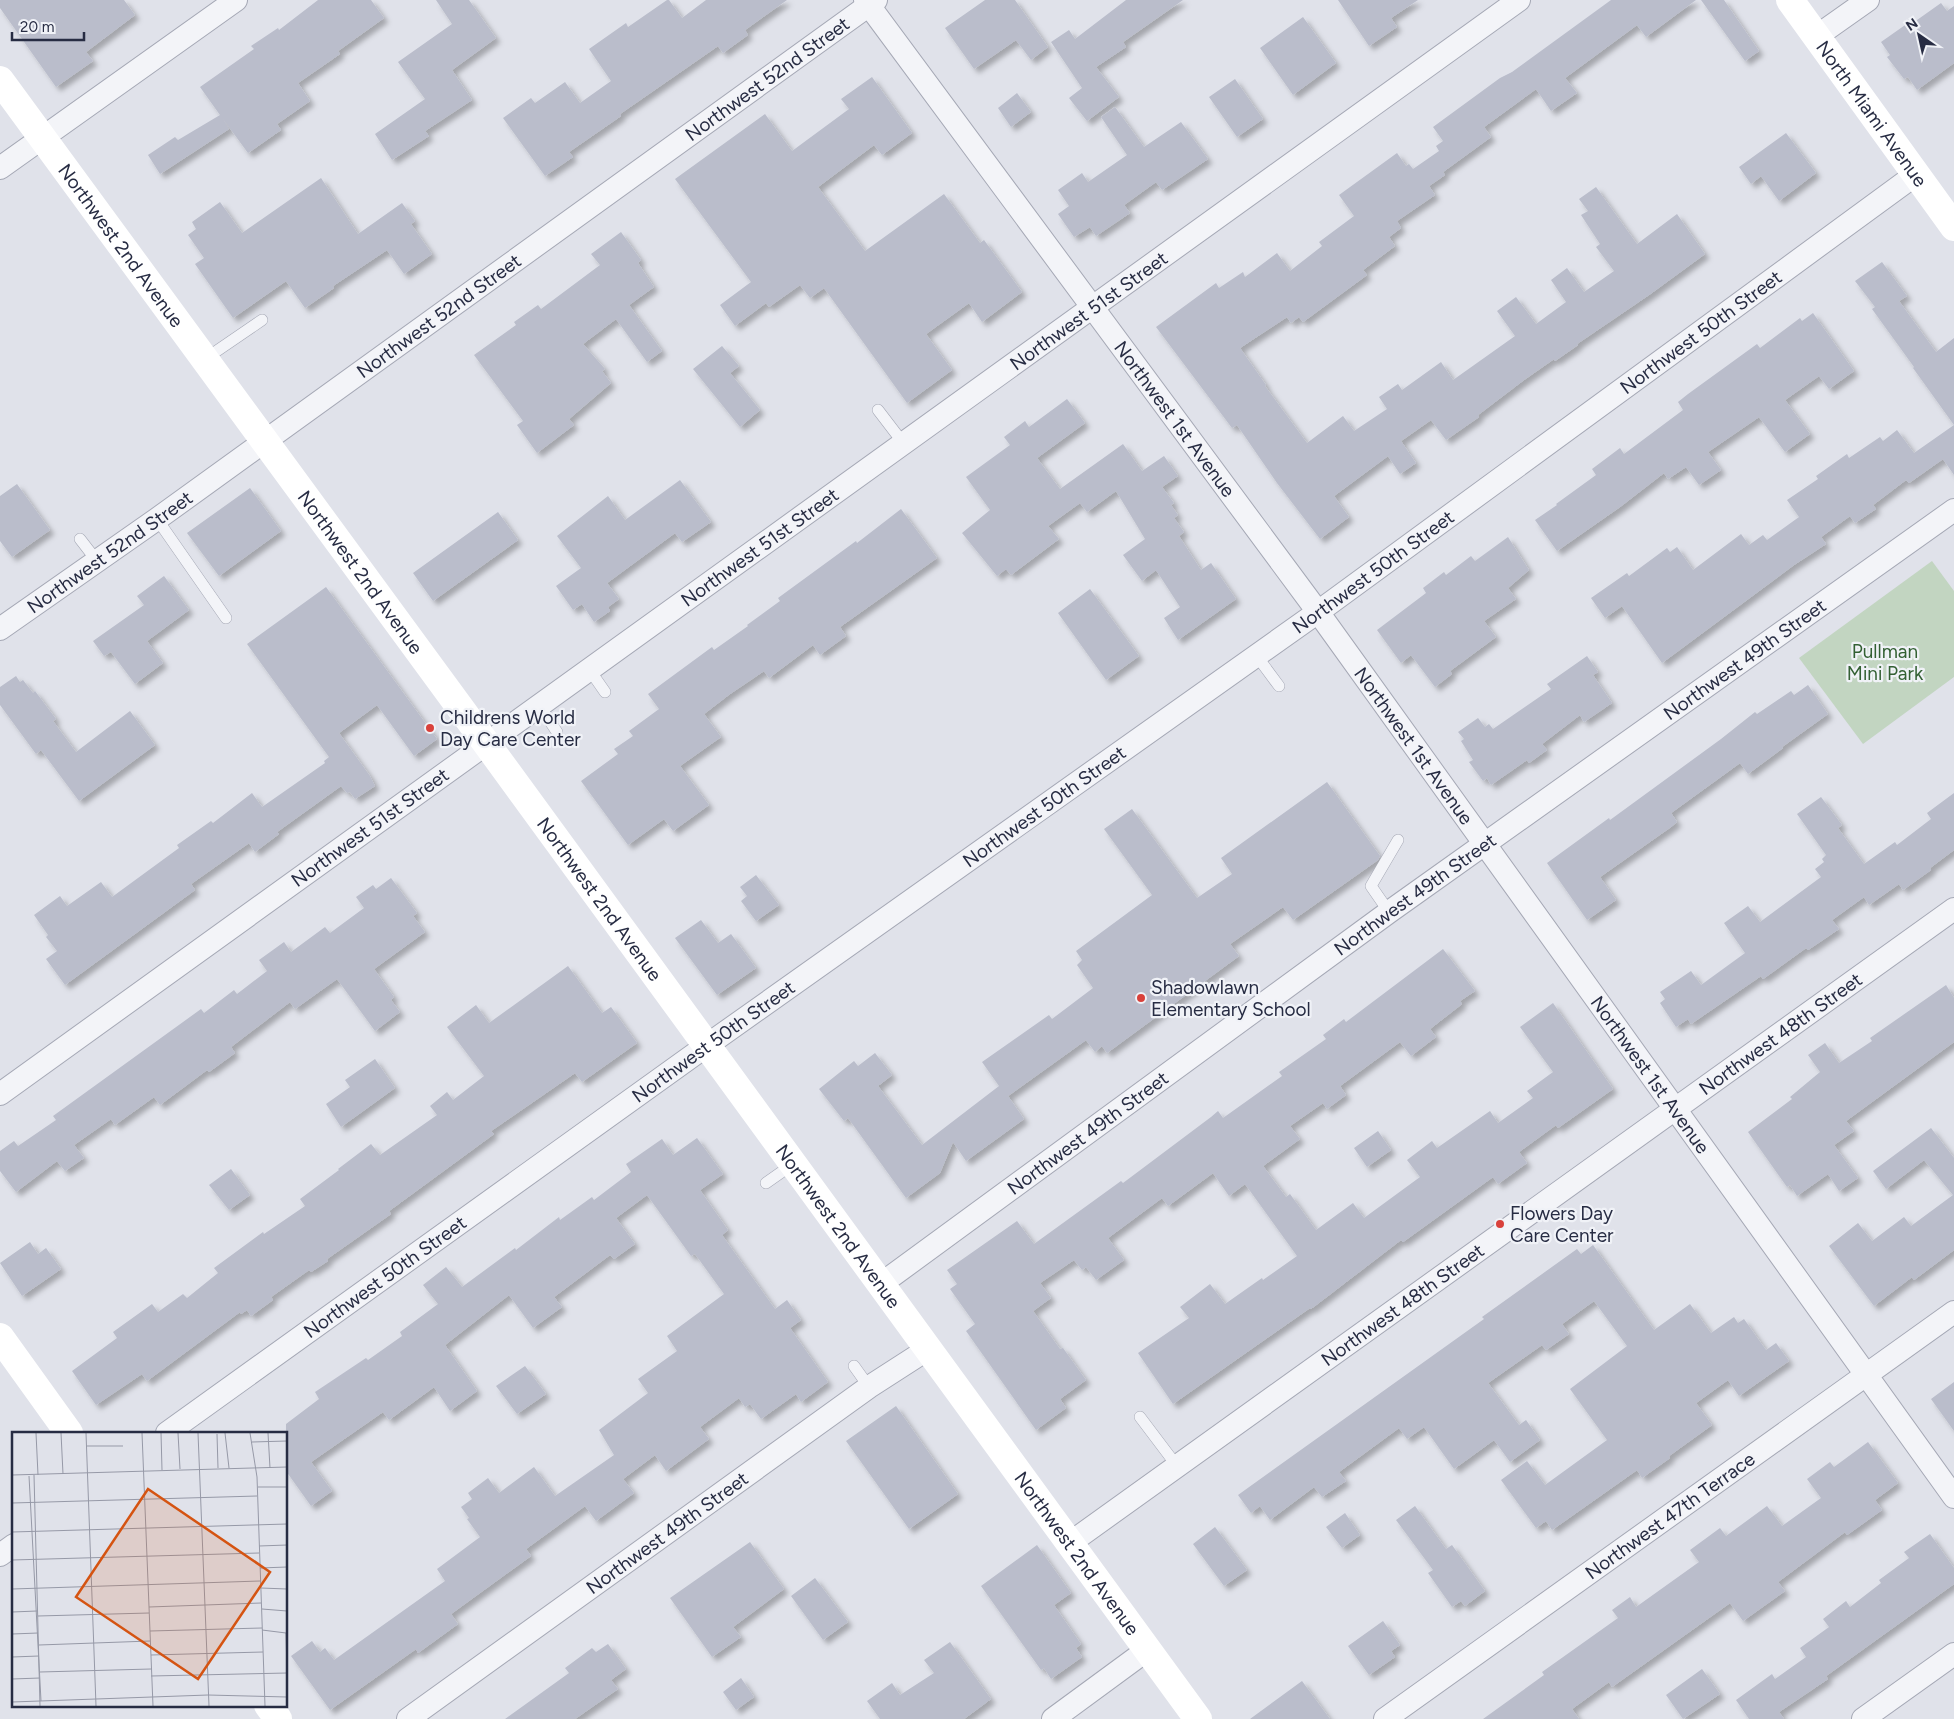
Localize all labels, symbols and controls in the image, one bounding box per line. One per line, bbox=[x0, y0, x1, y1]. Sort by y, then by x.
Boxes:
scale bar bbox=[12, 10, 85, 42]
north arrow bbox=[1894, 10, 1944, 60]
street label: Northwest 52nd Street bbox=[681, 12, 854, 146]
text: N bbox=[1903, 15, 1921, 35]
text: 20 m bbox=[20, 18, 54, 36]
street label: North Miami Avenue bbox=[1811, 36, 1932, 191]
street label: Northwest 2nd Avenue bbox=[53, 159, 188, 332]
street label: Northwest 51st Street bbox=[1006, 247, 1172, 375]
street label: Northwest 52nd Street bbox=[352, 249, 525, 383]
street label: Northwest 50th Street bbox=[1616, 266, 1786, 399]
street label: Northwest 1st Avenue bbox=[1109, 336, 1240, 502]
street label: Northwest 51st Street bbox=[677, 483, 843, 612]
street label: Northwest 52nd Street bbox=[23, 486, 197, 618]
street label: Northwest 2nd Avenue bbox=[293, 486, 428, 659]
street label: Northwest 50th Street bbox=[1288, 505, 1459, 639]
street label: Northwest 49th Street bbox=[1659, 594, 1831, 725]
park label: Pullman Mini Park bbox=[1847, 640, 1924, 685]
street label: Northwest 1st Avenue bbox=[1349, 663, 1478, 829]
place label: Childrens World Day Care Center bbox=[440, 706, 581, 751]
marker: Childrens World Day Care Center bbox=[424, 722, 436, 734]
street label: Northwest 50th Street bbox=[958, 741, 1130, 872]
street label: Northwest 51st Street bbox=[287, 763, 453, 892]
street label: Northwest 2nd Avenue bbox=[532, 813, 667, 986]
street label: Northwest 49th Street bbox=[1330, 829, 1501, 960]
street label: Northwest 48th Street bbox=[1695, 968, 1866, 1100]
street label: Northwest 50th Street bbox=[627, 976, 799, 1108]
place label: Shadowlawn Elementary School bbox=[1151, 976, 1311, 1021]
marker: Shadowlawn Elementary School bbox=[1135, 992, 1147, 1004]
street label: Northwest 1st Avenue bbox=[1586, 992, 1714, 1158]
street label: Northwest 49th Street bbox=[1003, 1067, 1173, 1200]
street label: Northwest 2nd Avenue bbox=[771, 1140, 905, 1313]
place label: Flowers Day Care Center bbox=[1510, 1202, 1614, 1247]
street label: Northwest 50th Street bbox=[299, 1211, 471, 1343]
marker: Flowers Day Care Center bbox=[1494, 1218, 1506, 1230]
street label: Northwest 48th Street bbox=[1317, 1239, 1489, 1371]
inset map bbox=[12, 1432, 288, 1706]
street label: Northwest 47th Terrace bbox=[1581, 1447, 1759, 1584]
street label: Northwest 49th Street bbox=[582, 1467, 753, 1599]
street label: Northwest 2nd Avenue bbox=[1009, 1467, 1144, 1640]

